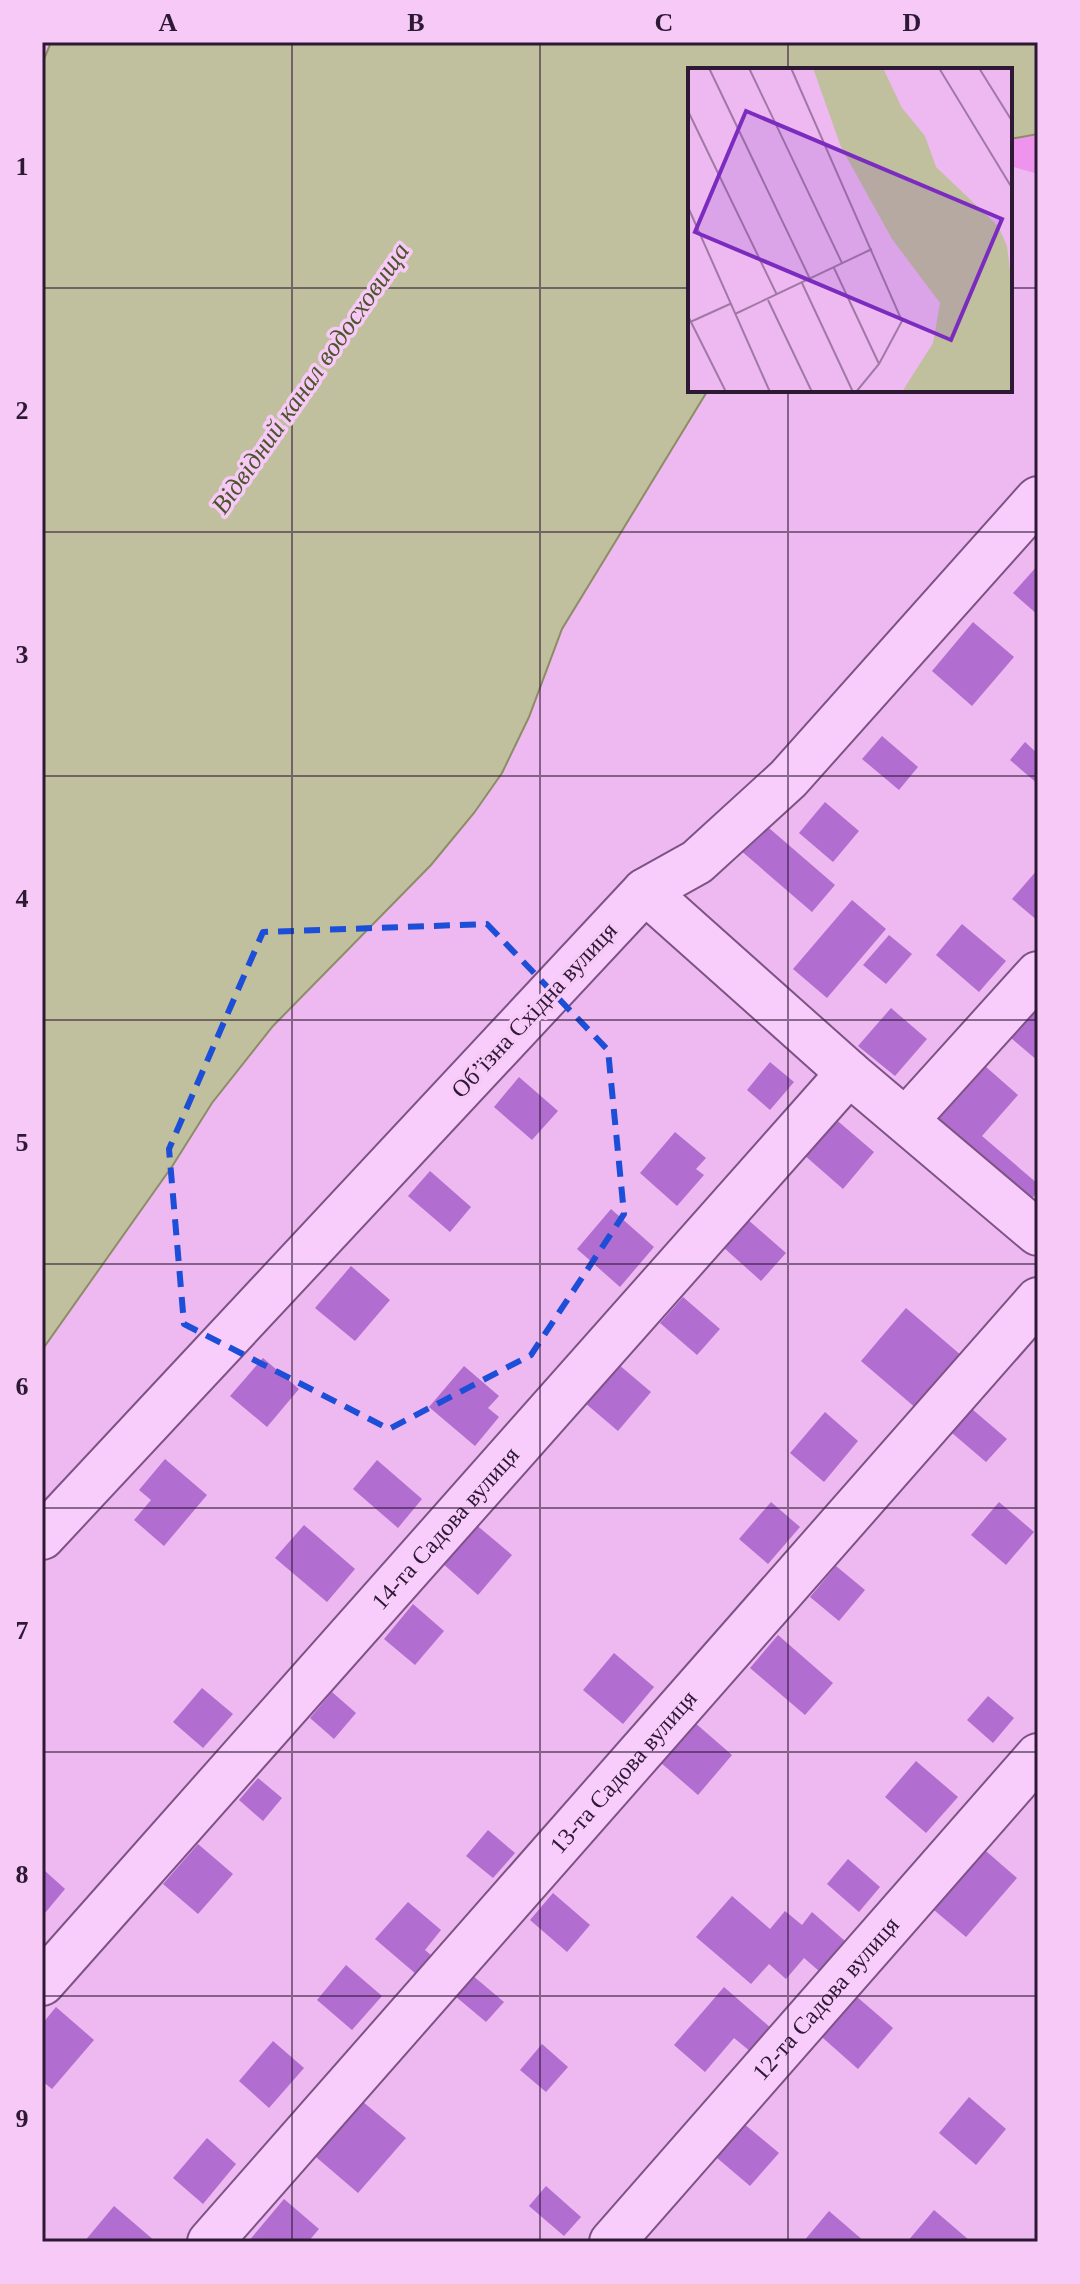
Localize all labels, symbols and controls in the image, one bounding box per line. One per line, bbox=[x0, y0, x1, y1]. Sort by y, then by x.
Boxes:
text: A bbox=[159, 8, 178, 37]
text: B bbox=[407, 8, 425, 37]
text: C bbox=[655, 8, 673, 37]
text: D bbox=[903, 8, 921, 37]
inset map bbox=[688, 68, 1012, 392]
text: 1 bbox=[16, 152, 29, 181]
water label: Відвідний канал водосховища bbox=[206, 237, 415, 519]
text: 2 bbox=[16, 396, 29, 425]
text: 3 bbox=[16, 640, 29, 669]
text: 4 bbox=[16, 884, 29, 913]
street label: Обʼїзна Східна вулиця bbox=[446, 917, 622, 1103]
text: 5 bbox=[16, 1128, 29, 1157]
text: 6 bbox=[16, 1372, 29, 1401]
street label: 14-та Садова вулиця bbox=[367, 1442, 524, 1615]
text: 7 bbox=[16, 1616, 29, 1645]
street label: 13-та Садова вулиця bbox=[545, 1685, 702, 1859]
text: 8 bbox=[16, 1860, 29, 1889]
street label: 12-та Садова вулиця bbox=[747, 1912, 904, 2085]
text: 9 bbox=[16, 2104, 29, 2133]

